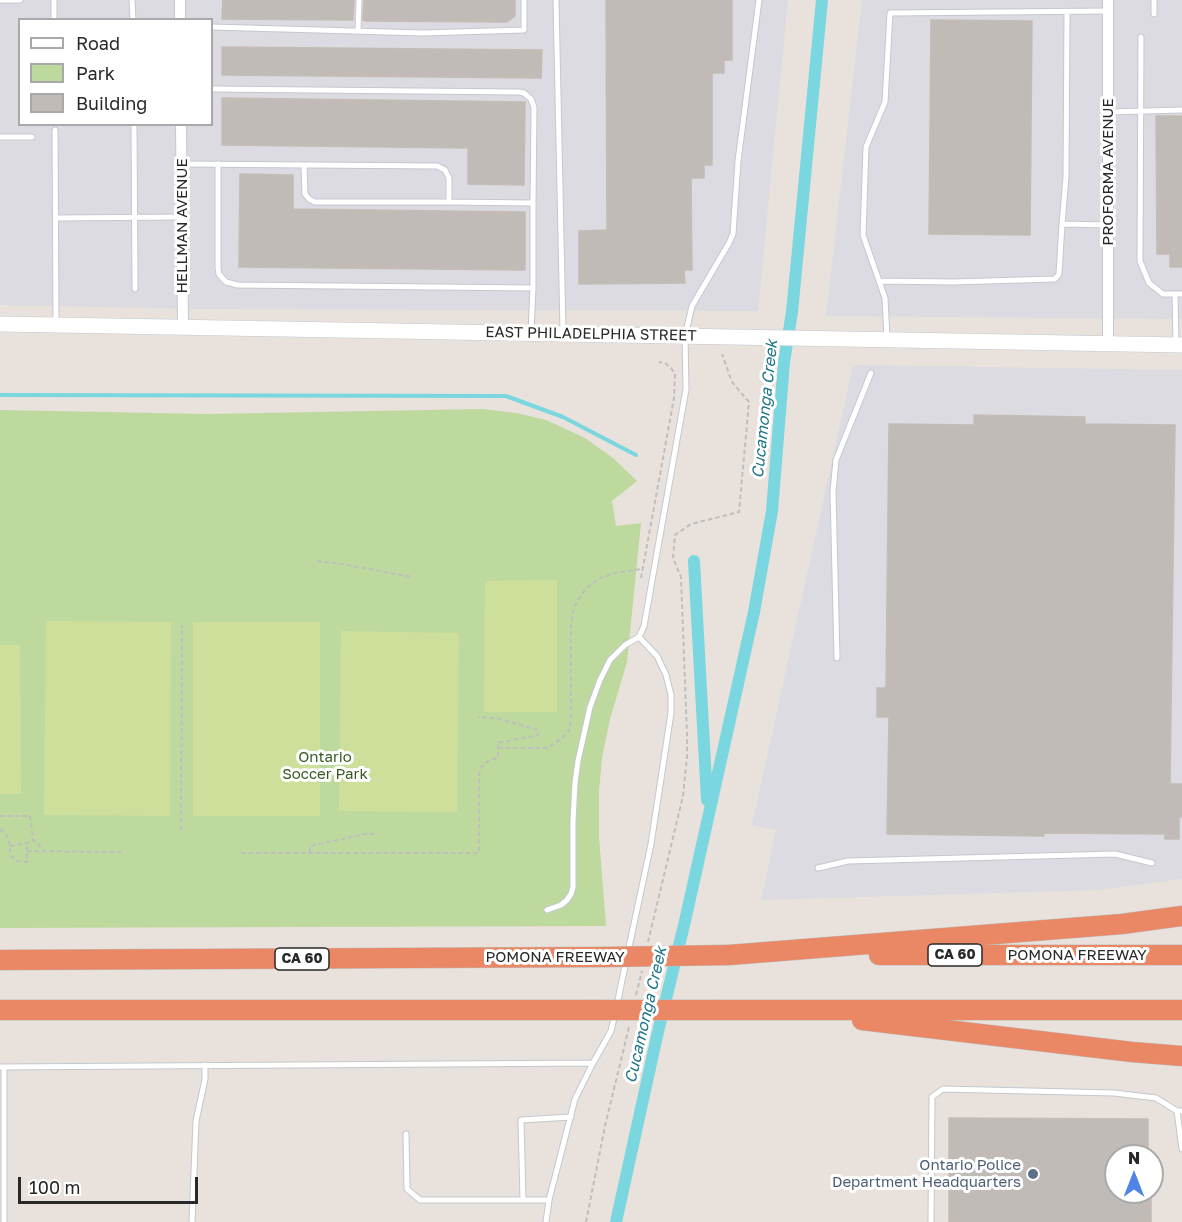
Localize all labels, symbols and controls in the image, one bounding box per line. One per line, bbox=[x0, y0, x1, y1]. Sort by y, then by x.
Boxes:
legend bbox=[18, 18, 213, 126]
text: Road bbox=[76, 32, 120, 54]
text: Park bbox=[76, 62, 115, 84]
text: Building bbox=[76, 92, 147, 114]
street label: PROFORMA AVENUE bbox=[1099, 98, 1117, 246]
street label: HELLMAN AVENUE bbox=[173, 158, 191, 294]
street label: EAST PHILADELPHIA STREET bbox=[485, 323, 697, 345]
water label: Cucamonga Creek bbox=[748, 339, 782, 479]
park label: Ontario Soccer Park bbox=[282, 748, 368, 783]
road number: CA 60 bbox=[928, 944, 982, 966]
water label: Cucamonga Creek bbox=[621, 945, 671, 1085]
street label: POMONA FREEWAY bbox=[1007, 946, 1147, 964]
road number: CA 60 bbox=[275, 948, 329, 970]
street label: POMONA FREEWAY bbox=[485, 948, 625, 966]
north arrow bbox=[1104, 1144, 1164, 1204]
text: N bbox=[1128, 1148, 1140, 1168]
place label: Ontario Police Department Headquarters bbox=[832, 1156, 1021, 1191]
scale bar bbox=[21, 1165, 201, 1203]
marker: Ontario Police Department Headquarters bbox=[1026, 1167, 1040, 1181]
text: 100 m bbox=[29, 1176, 80, 1198]

